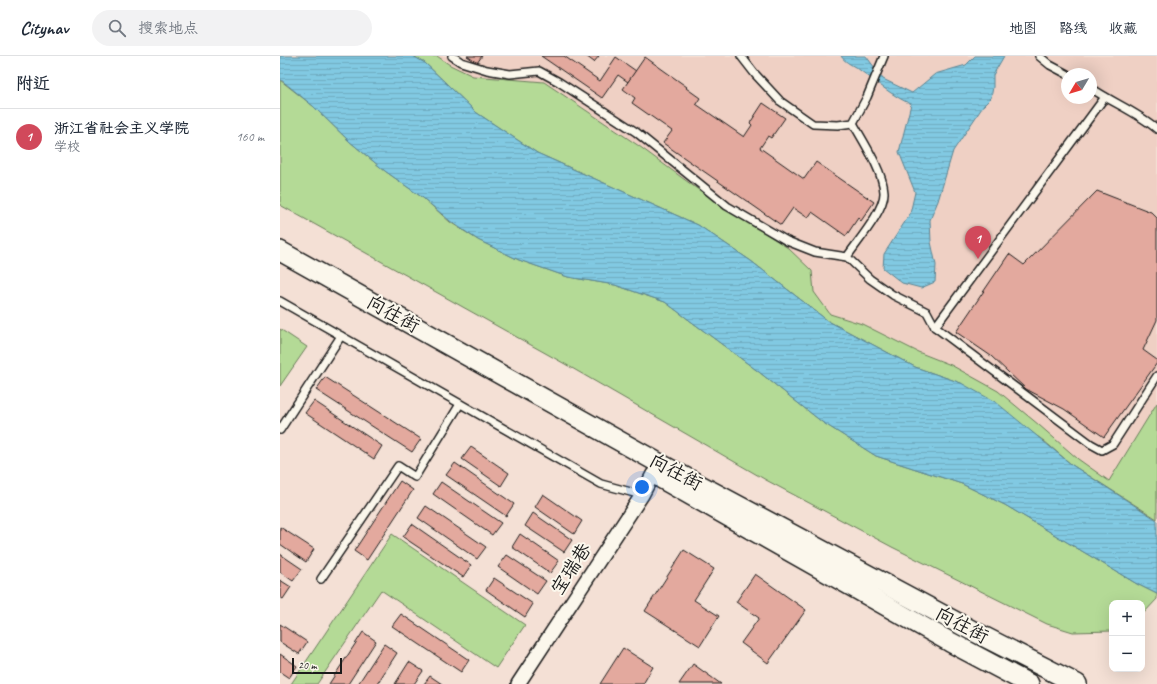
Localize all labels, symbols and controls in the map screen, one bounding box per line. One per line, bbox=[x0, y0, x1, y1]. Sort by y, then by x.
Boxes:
search box bbox=[92, 10, 372, 46]
text: Citynav bbox=[20, 16, 68, 40]
icon: search bbox=[106, 17, 128, 39]
text: 搜索地点 bbox=[138, 19, 198, 38]
text: 地图 bbox=[1009, 20, 1037, 37]
text: 路线 bbox=[1059, 20, 1087, 37]
text: 收藏 bbox=[1109, 20, 1137, 37]
north arrow bbox=[1061, 68, 1097, 104]
text: 附近 bbox=[16, 73, 50, 94]
text: 浙江省社会主义学院 bbox=[54, 119, 189, 138]
text: 1 bbox=[26, 129, 32, 145]
text: 160 m bbox=[236, 129, 264, 145]
text: 学校 bbox=[54, 139, 80, 155]
pin: 1 bbox=[965, 226, 991, 259]
street label: 向往街 bbox=[362, 290, 424, 338]
street label: 向往街 bbox=[645, 448, 707, 496]
your location bbox=[632, 477, 652, 497]
street label: 宝瑞巷 bbox=[545, 539, 597, 599]
map controls bbox=[1109, 600, 1145, 672]
button: + bbox=[1109, 600, 1145, 636]
street label: 向往街 bbox=[931, 601, 993, 649]
button: − bbox=[1109, 636, 1145, 672]
scale bar bbox=[292, 656, 342, 675]
text: 20 m bbox=[298, 658, 317, 672]

